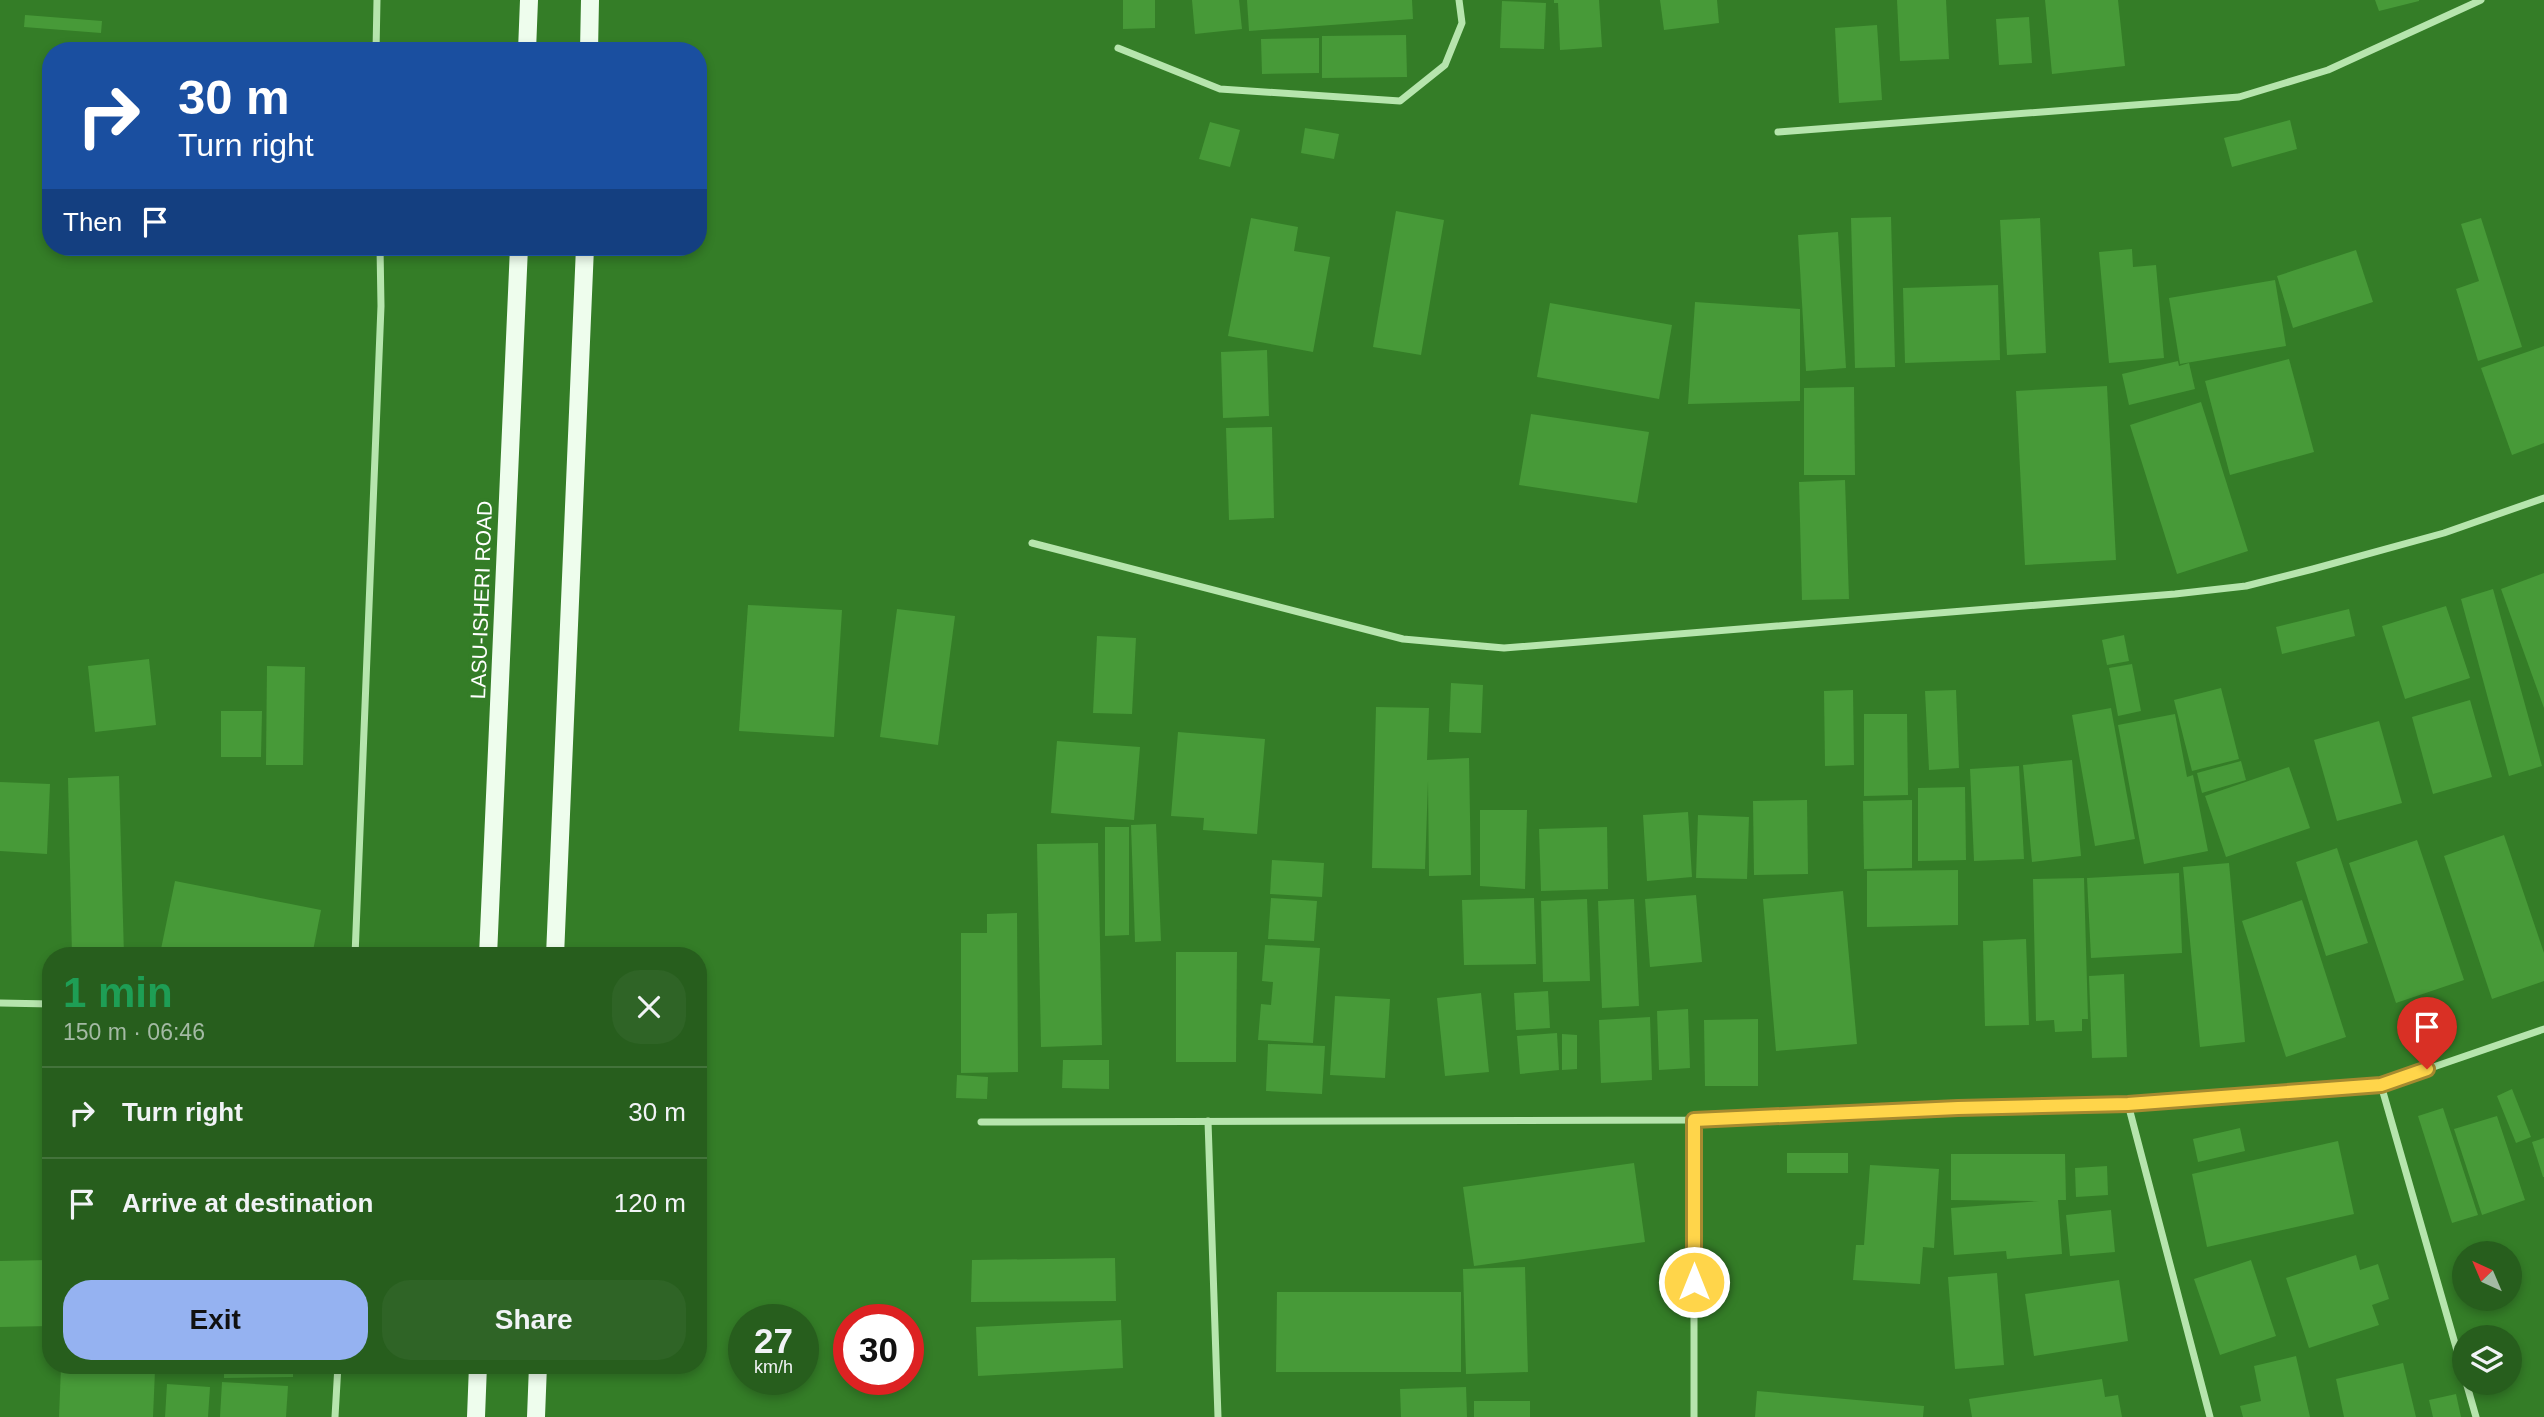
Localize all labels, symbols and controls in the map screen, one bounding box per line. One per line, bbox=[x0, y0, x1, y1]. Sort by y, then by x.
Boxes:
icon: right bbox=[63, 70, 154, 161]
text: 30 m bbox=[178, 70, 290, 124]
text: Turn right bbox=[178, 127, 314, 163]
icon: arrive bbox=[136, 203, 174, 241]
text: Then bbox=[63, 207, 122, 237]
street label: LASU-ISHERI ROAD bbox=[466, 500, 496, 700]
text: 1 min bbox=[63, 969, 173, 1016]
button: close bbox=[612, 970, 686, 1044]
pin bbox=[2397, 997, 2457, 1069]
icon: arrive bbox=[2408, 1008, 2446, 1046]
text: 150 m · 06:46 bbox=[63, 1019, 205, 1045]
icon: right bbox=[63, 1094, 101, 1132]
text: Turn right bbox=[122, 1097, 243, 1127]
text: 30 m bbox=[628, 1097, 686, 1127]
icon: arrive bbox=[63, 1185, 101, 1223]
text: Arrive at destination bbox=[122, 1188, 373, 1218]
text: 120 m bbox=[614, 1188, 686, 1218]
north arrow bbox=[2452, 1241, 2522, 1311]
map controls bbox=[2452, 1241, 2522, 1395]
position arrow bbox=[1657, 1245, 1731, 1319]
button: Exit bbox=[63, 1280, 368, 1360]
button: Share bbox=[382, 1280, 686, 1360]
speed limit sign: 30 bbox=[833, 1304, 924, 1395]
text: 27 bbox=[754, 1321, 793, 1360]
button: layers bbox=[2452, 1325, 2522, 1395]
text: km/h bbox=[754, 1357, 793, 1377]

